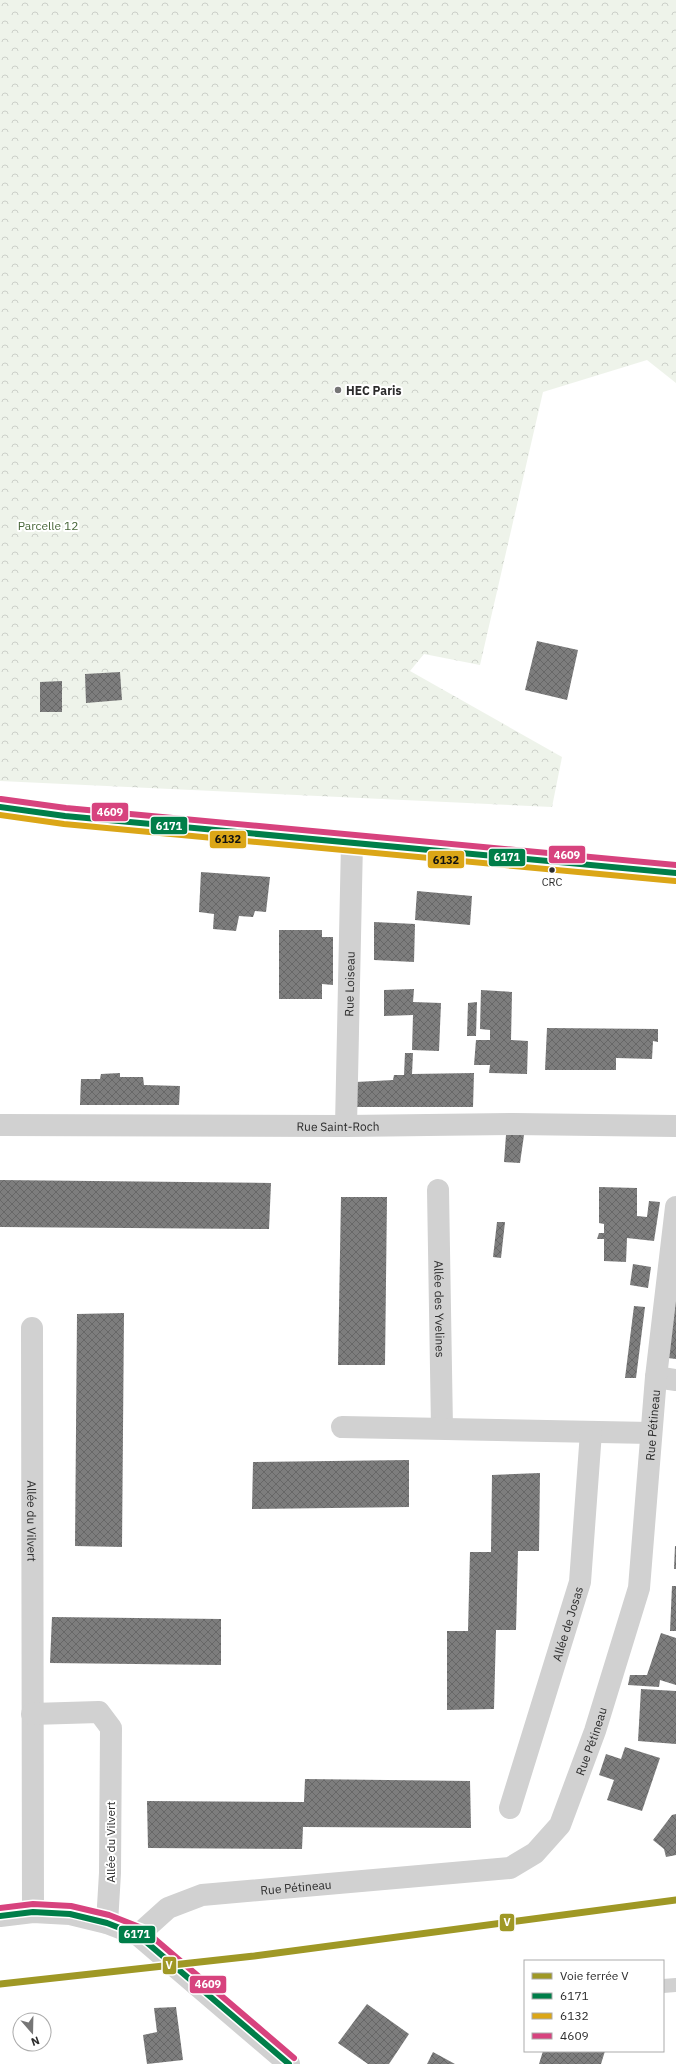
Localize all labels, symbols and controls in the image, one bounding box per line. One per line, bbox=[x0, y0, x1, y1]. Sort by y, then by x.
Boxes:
place label: HEC Paris bbox=[346, 383, 401, 398]
marker: HEC Paris bbox=[333, 385, 343, 395]
park label: Parcelle 12 bbox=[18, 518, 78, 533]
line badge: 4609 bbox=[91, 802, 129, 822]
text: 4609 bbox=[97, 805, 124, 819]
line badge: 6171 bbox=[150, 816, 188, 835]
text: 6171 bbox=[156, 819, 183, 833]
line badge: 6132 bbox=[209, 830, 247, 849]
text: 6132 bbox=[215, 832, 242, 846]
line badge: 4609 bbox=[548, 845, 586, 864]
line badge: 6171 bbox=[488, 848, 526, 867]
text: 4609 bbox=[554, 848, 581, 862]
line badge: 6132 bbox=[427, 850, 465, 869]
text: 6171 bbox=[494, 850, 521, 864]
text: 6132 bbox=[433, 853, 460, 867]
marker: CRC bbox=[547, 865, 557, 875]
place label: CRC bbox=[542, 875, 562, 889]
street label: Rue Loiseau bbox=[341, 951, 357, 1017]
street label: Rue Saint-Roch bbox=[296, 1118, 380, 1134]
street label: Allée des Yvelines bbox=[432, 1260, 448, 1358]
street label: Rue Pétineau bbox=[642, 1389, 662, 1461]
street label: Allée du Vilvert bbox=[25, 1480, 40, 1562]
street label: Allée de Josas bbox=[548, 1584, 586, 1663]
street label: Rue Pétineau bbox=[572, 1705, 609, 1777]
street label: Allée du Vilvert bbox=[103, 1801, 118, 1883]
street label: Rue Pétineau bbox=[260, 1876, 332, 1897]
line badge: V bbox=[499, 1913, 515, 1932]
text: V bbox=[503, 1915, 511, 1929]
line badge: 6171 bbox=[118, 1925, 156, 1944]
text: 6171 bbox=[124, 1927, 151, 1941]
line badge: V bbox=[162, 1956, 177, 1975]
text: V bbox=[165, 1958, 173, 1972]
legend bbox=[524, 1960, 664, 2052]
text: Voie ferrée V bbox=[560, 1968, 629, 1983]
line badge: 4609 bbox=[189, 1975, 227, 1994]
text: 4609 bbox=[195, 1977, 222, 1991]
text: 6171 bbox=[560, 1988, 589, 2003]
text: 6132 bbox=[560, 2008, 589, 2023]
north arrow bbox=[12, 2012, 52, 2052]
text: 4609 bbox=[560, 2028, 589, 2043]
text: N bbox=[29, 2033, 42, 2049]

